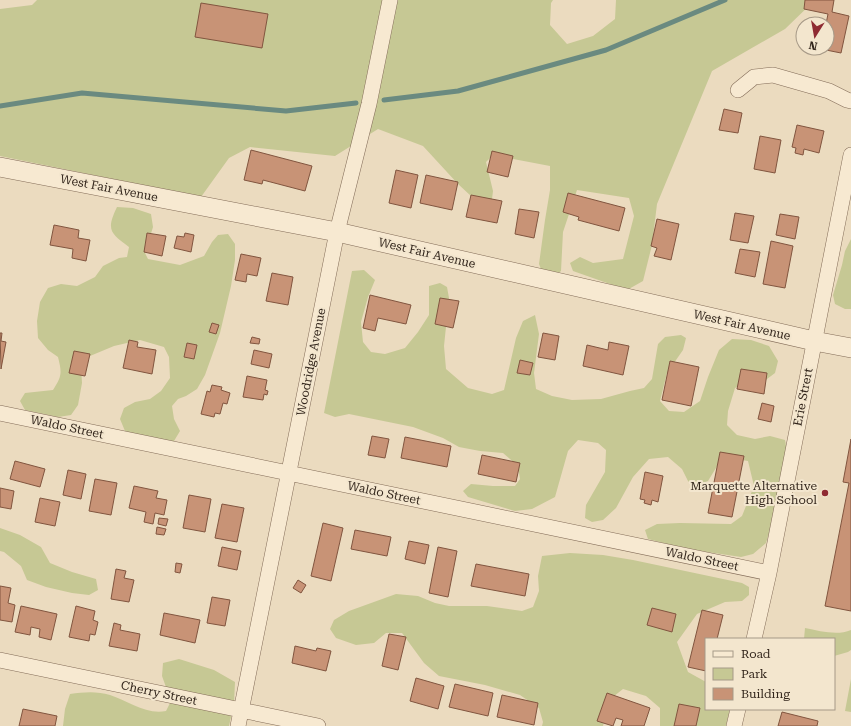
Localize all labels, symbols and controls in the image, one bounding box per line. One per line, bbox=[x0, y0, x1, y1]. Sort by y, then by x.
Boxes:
north arrow bbox=[795, 16, 835, 56]
text: N bbox=[807, 38, 819, 53]
street label: West Fair Avenue bbox=[59, 172, 160, 204]
street label: West Fair Avenue bbox=[377, 235, 477, 271]
street label: Woodridge Avenue bbox=[294, 306, 328, 417]
street label: West Fair Avenue bbox=[692, 307, 792, 343]
street label: Erie Strert bbox=[791, 366, 816, 427]
street label: Waldo Street bbox=[29, 412, 105, 442]
street label: Waldo Street bbox=[346, 478, 422, 508]
place label: Marquette Alternative High School bbox=[690, 479, 817, 507]
marker: Marquette Alternative High School bbox=[820, 488, 830, 498]
street label: Waldo Street bbox=[664, 544, 740, 574]
legend bbox=[705, 638, 835, 710]
text: Road bbox=[741, 647, 771, 661]
text: Park bbox=[741, 667, 768, 681]
street label: Cherry Street bbox=[120, 678, 199, 708]
text: Building bbox=[741, 687, 790, 701]

